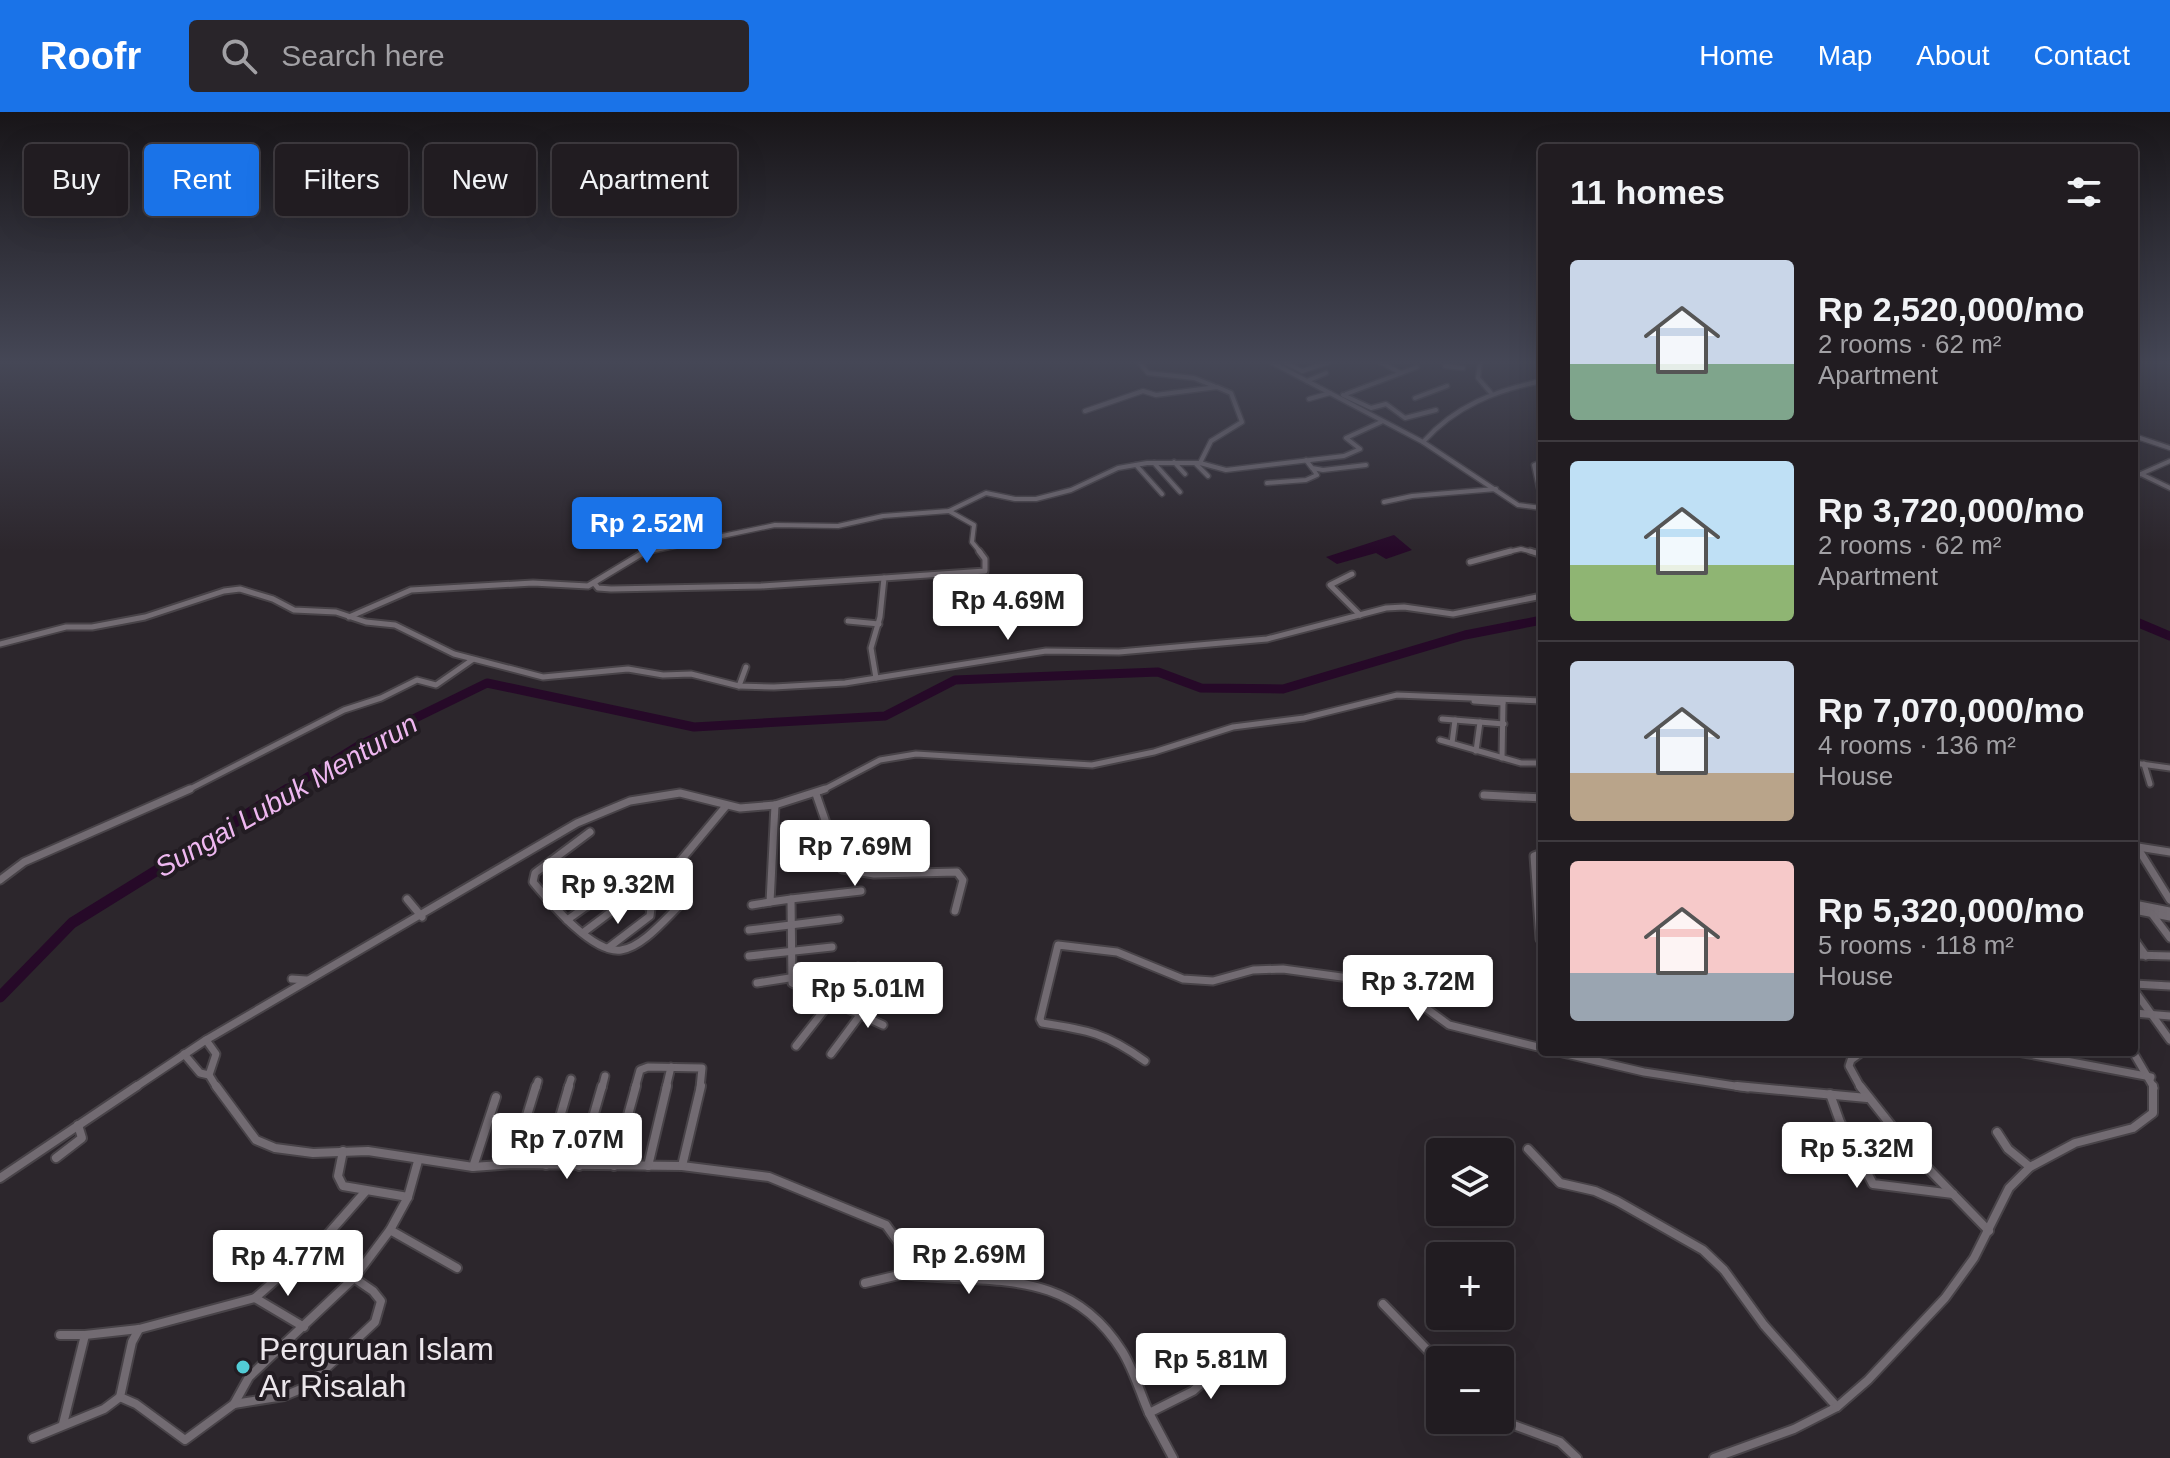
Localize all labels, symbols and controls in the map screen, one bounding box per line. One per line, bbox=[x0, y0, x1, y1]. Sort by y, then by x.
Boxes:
search box bbox=[189, 20, 749, 92]
icon: search bbox=[217, 34, 261, 78]
text: Roofr bbox=[40, 35, 141, 77]
text: Search here bbox=[281, 39, 445, 72]
text: Home bbox=[1699, 40, 1774, 71]
text: Map bbox=[1818, 40, 1872, 71]
text: About bbox=[1916, 40, 1990, 71]
text: Contact bbox=[2034, 40, 2130, 71]
chip: Buy bbox=[24, 144, 128, 216]
chip: Rent bbox=[144, 144, 259, 216]
chip: Filters bbox=[275, 144, 408, 216]
chip: New bbox=[424, 144, 536, 216]
chip: Apartment bbox=[552, 144, 737, 216]
icon: filters bbox=[2062, 170, 2106, 214]
text: 11 homes bbox=[1570, 173, 1725, 211]
text: Rp 2,520,000/mo bbox=[1818, 290, 2084, 328]
icon: home bbox=[1634, 292, 1730, 388]
text: 2 rooms · 62 m² bbox=[1818, 329, 2002, 359]
text: Apartment bbox=[1818, 360, 1938, 390]
text: Rp 3,720,000/mo bbox=[1818, 491, 2084, 529]
icon: home bbox=[1634, 493, 1730, 589]
pin: Rp 2.52M bbox=[564, 497, 730, 565]
text: Rp 2.52M bbox=[590, 508, 704, 538]
text: 2 rooms · 62 m² bbox=[1818, 530, 2002, 560]
text: Apartment bbox=[1818, 561, 1938, 591]
pin: Rp 4.69M bbox=[925, 574, 1091, 642]
text: Rp 4.69M bbox=[951, 585, 1065, 615]
text: Rp 7,070,000/mo bbox=[1818, 691, 2084, 729]
icon: home bbox=[1634, 693, 1730, 789]
water label: Sungai Lubuk Menturun bbox=[150, 708, 423, 883]
text: 4 rooms · 136 m² bbox=[1818, 730, 2016, 760]
text: House bbox=[1818, 761, 1893, 791]
pin: Rp 7.69M bbox=[772, 820, 938, 888]
text: Rp 7.69M bbox=[798, 831, 912, 861]
pin: Rp 9.32M bbox=[535, 858, 701, 926]
text: Rp 9.32M bbox=[561, 869, 675, 899]
text: Rp 5,320,000/mo bbox=[1818, 891, 2084, 929]
icon: home bbox=[1634, 893, 1730, 989]
text: 5 rooms · 118 m² bbox=[1818, 930, 2014, 960]
pin: Rp 3.72M bbox=[1335, 955, 1501, 1023]
text: House bbox=[1818, 961, 1893, 991]
pin: Rp 5.01M bbox=[785, 962, 951, 1030]
text: Rp 3.72M bbox=[1361, 966, 1475, 996]
text: Rp 5.01M bbox=[811, 973, 925, 1003]
pin: Rp 7.07M bbox=[484, 1113, 650, 1181]
pin: Rp 5.32M bbox=[1774, 1122, 1940, 1190]
text: Rp 7.07M bbox=[510, 1124, 624, 1154]
text: Rp 5.32M bbox=[1800, 1133, 1914, 1163]
map controls bbox=[1426, 1138, 1514, 1434]
button: layers bbox=[1426, 1138, 1514, 1226]
pin: Rp 2.69M bbox=[886, 1228, 1052, 1296]
pin: Rp 4.77M bbox=[205, 1230, 371, 1298]
text: Rp 2.69M bbox=[912, 1239, 1026, 1269]
text: Rp 4.77M bbox=[231, 1241, 345, 1271]
button: + bbox=[1426, 1242, 1514, 1330]
place label: Perguruan Islam Ar Risalah bbox=[259, 1331, 494, 1404]
pin: Rp 5.81M bbox=[1128, 1333, 1294, 1401]
text: Rp 5.81M bbox=[1154, 1344, 1268, 1374]
button: − bbox=[1426, 1346, 1514, 1434]
marker: Perguruan Islam Ar Risalah bbox=[234, 1358, 252, 1376]

